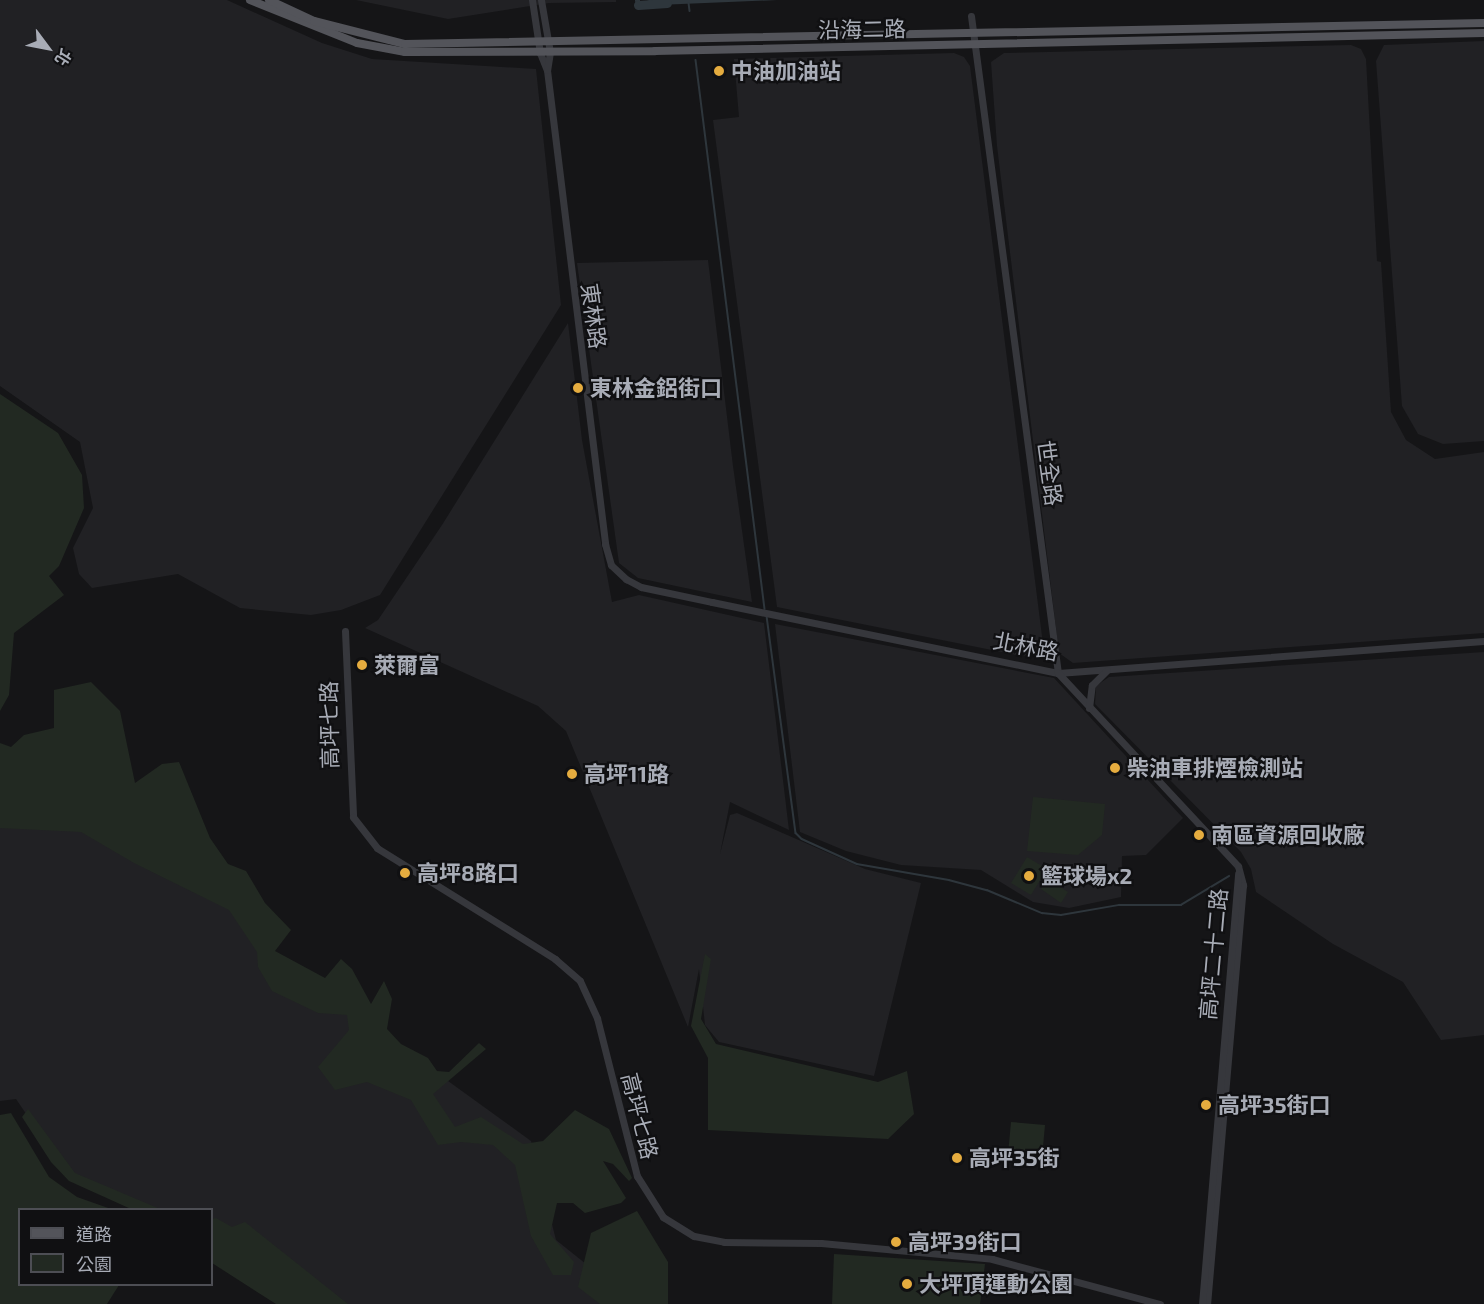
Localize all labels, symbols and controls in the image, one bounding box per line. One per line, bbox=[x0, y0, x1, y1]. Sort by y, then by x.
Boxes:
street label: 沿海二路 bbox=[818, 15, 906, 43]
north arrow bbox=[18, 18, 78, 78]
text: 北 bbox=[51, 46, 76, 70]
place label: 中油加油站 bbox=[731, 58, 841, 84]
marker: 中油加油站 bbox=[712, 64, 726, 78]
street label: 東林路 bbox=[576, 281, 612, 351]
place label: 東林金鋁街口 bbox=[590, 375, 722, 401]
marker: 東林金鋁街口 bbox=[571, 381, 585, 395]
street label: 世全路 bbox=[1032, 438, 1068, 508]
street label: 北林路 bbox=[991, 627, 1061, 665]
place label: 萊爾富 bbox=[374, 652, 440, 678]
marker: 萊爾富 bbox=[355, 658, 369, 672]
street label: 高坪七路 bbox=[315, 681, 343, 769]
place label: 柴油車排煙檢測站 bbox=[1127, 755, 1303, 781]
place label: 高坪11路 bbox=[584, 761, 669, 787]
marker: 柴油車排煙檢測站 bbox=[1108, 761, 1122, 775]
marker: 高坪11路 bbox=[565, 767, 579, 781]
place label: 南區資源回收廠 bbox=[1211, 822, 1365, 848]
marker: 南區資源回收廠 bbox=[1192, 828, 1206, 842]
place label: 高坪8路口 bbox=[417, 860, 519, 886]
place label: 籃球場x2 bbox=[1041, 863, 1132, 889]
marker: 高坪8路口 bbox=[398, 866, 412, 880]
marker: 籃球場x2 bbox=[1022, 869, 1036, 883]
street label: 高坪二十二路 bbox=[1194, 887, 1232, 1021]
street label: 高坪七路 bbox=[617, 1070, 663, 1162]
place label: 高坪35街口 bbox=[1218, 1092, 1331, 1118]
marker: 高坪35街口 bbox=[1199, 1098, 1213, 1112]
place label: 高坪35街 bbox=[969, 1145, 1060, 1171]
marker: 高坪35街 bbox=[950, 1151, 964, 1165]
legend bbox=[18, 1208, 213, 1286]
text: 道路 bbox=[76, 1223, 112, 1245]
place label: 高坪39街口 bbox=[908, 1229, 1021, 1255]
marker: 高坪39街口 bbox=[889, 1235, 903, 1249]
text: 公園 bbox=[76, 1253, 112, 1275]
place label: 大坪頂運動公園 bbox=[919, 1271, 1073, 1297]
marker: 大坪頂運動公園 bbox=[900, 1277, 914, 1291]

